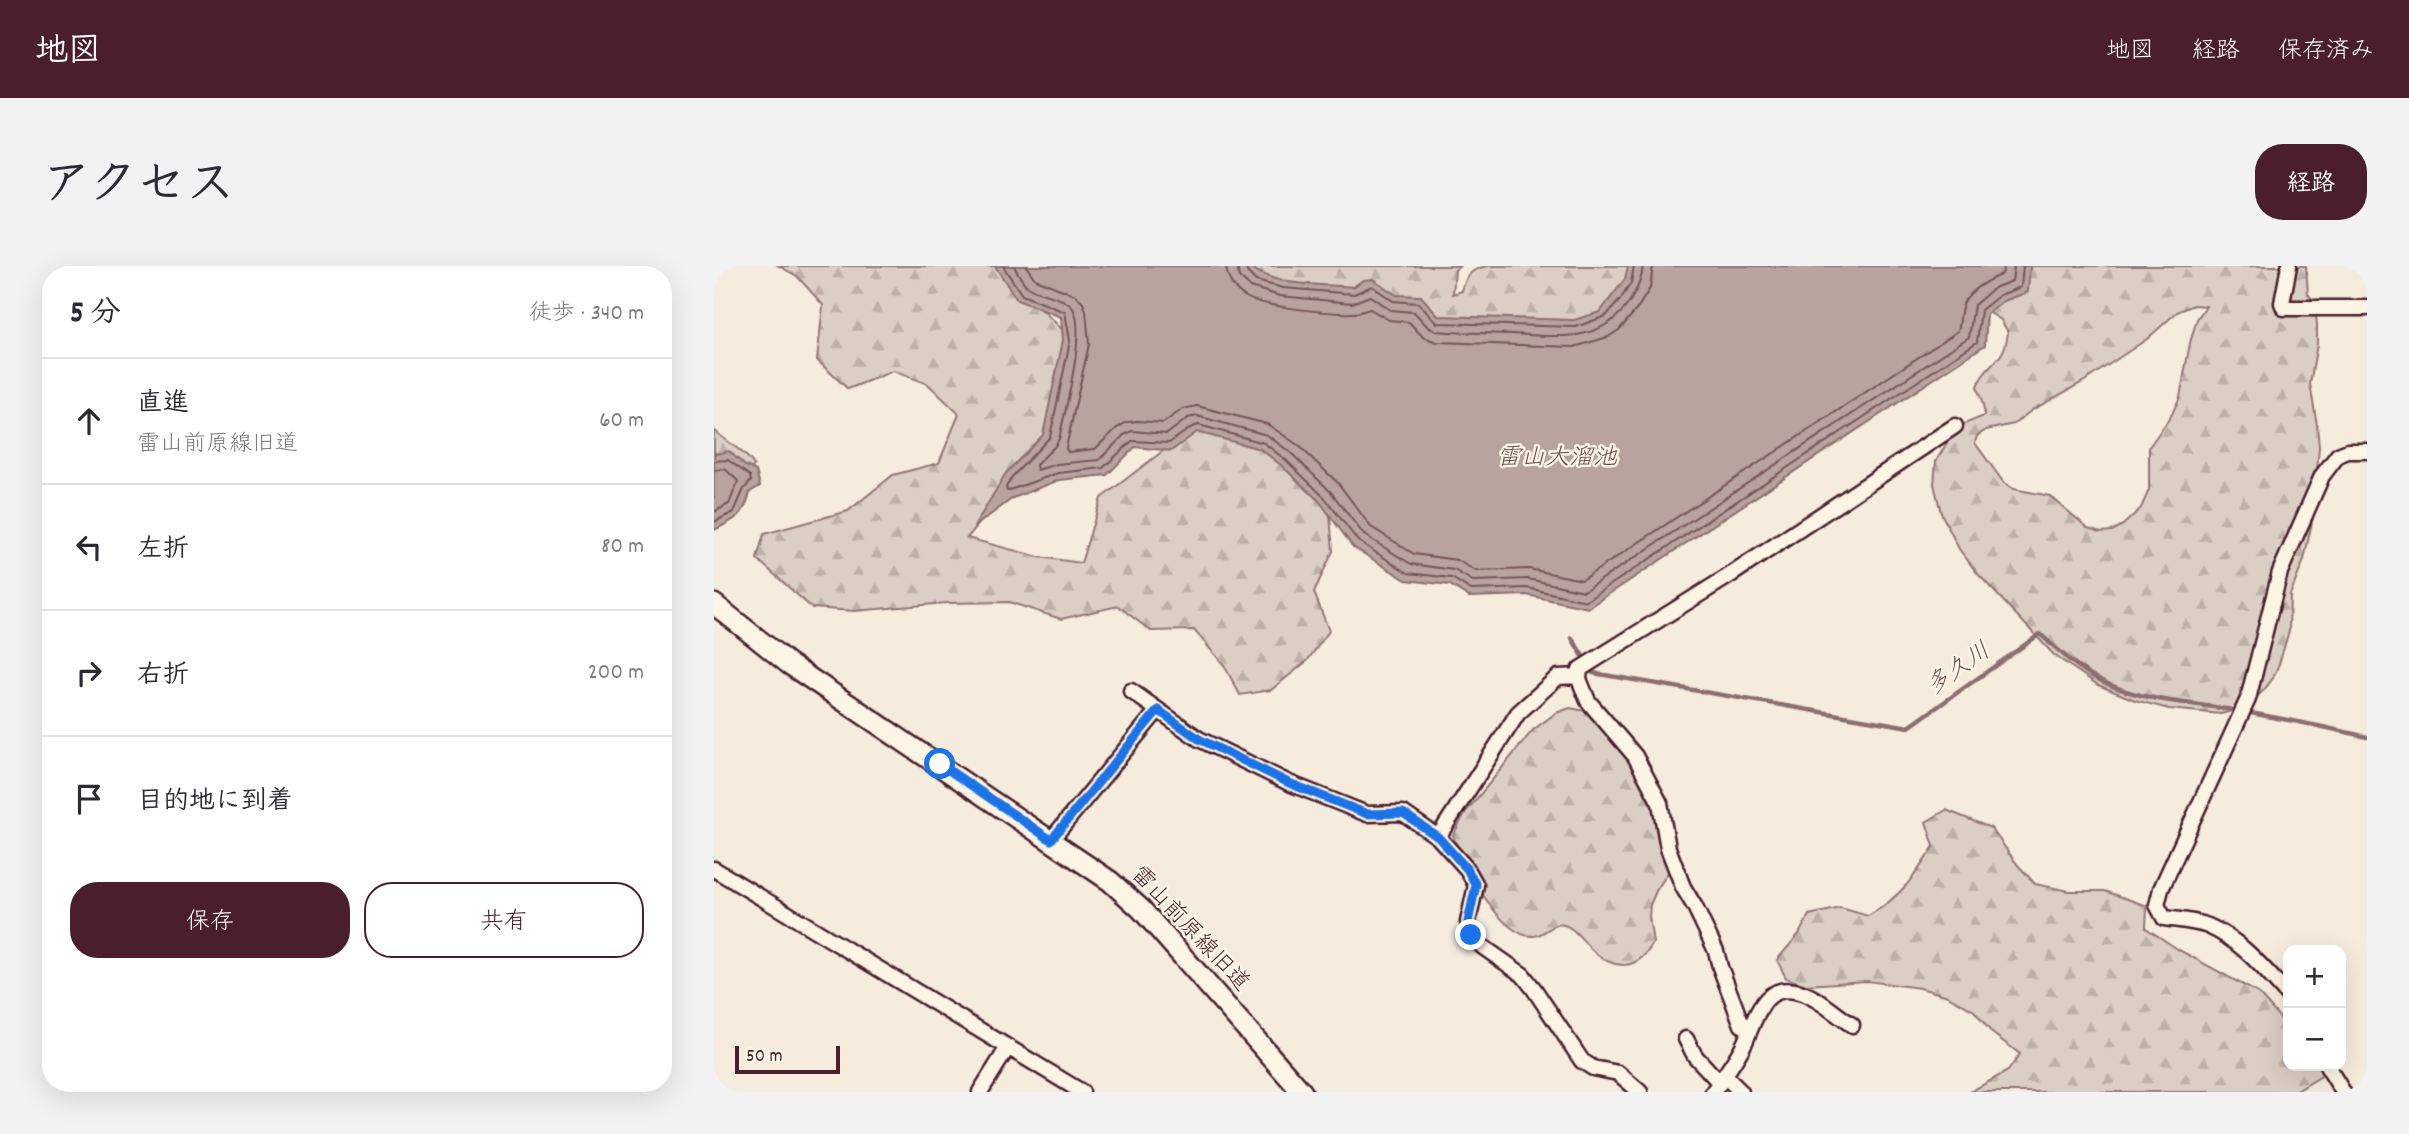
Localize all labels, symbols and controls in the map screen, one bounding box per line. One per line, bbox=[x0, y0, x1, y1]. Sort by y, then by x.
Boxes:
text: 地図 bbox=[35, 30, 101, 77]
text: 地図 bbox=[2106, 35, 2154, 69]
text: 経路 bbox=[2192, 35, 2240, 69]
text: 保存済み bbox=[2278, 35, 2374, 69]
button: 経路 bbox=[2255, 144, 2367, 220]
text: アクセス bbox=[42, 153, 235, 223]
text: 5 分 bbox=[70, 294, 121, 337]
text: 徒歩 · 340 m bbox=[529, 298, 644, 331]
text: 直進 bbox=[137, 386, 189, 423]
icon: ahead bbox=[70, 402, 108, 440]
text: 60 m bbox=[599, 405, 644, 438]
text: 雷山前原線旧道 bbox=[137, 429, 298, 462]
water label: 雷山大溜池 bbox=[1497, 442, 1618, 476]
icon: left bbox=[70, 528, 108, 566]
text: 80 m bbox=[601, 531, 644, 564]
text: 左折 bbox=[137, 532, 189, 569]
water label: 多久川 bbox=[1920, 635, 1998, 705]
icon: right bbox=[70, 654, 108, 692]
text: 200 m bbox=[588, 657, 644, 690]
text: 右折 bbox=[137, 658, 189, 695]
route start bbox=[924, 748, 955, 779]
icon: arrive bbox=[70, 780, 108, 818]
text: 目的地に到着 bbox=[137, 784, 293, 821]
street label: 雷山前原線旧道 bbox=[1122, 860, 1256, 1000]
button: 保存 bbox=[70, 882, 350, 958]
button: 共有 bbox=[364, 882, 644, 958]
route end bbox=[1455, 919, 1486, 950]
map controls bbox=[2283, 945, 2346, 1071]
button: + bbox=[2283, 945, 2346, 1008]
button: − bbox=[2283, 1008, 2346, 1071]
scale bar bbox=[735, 1043, 840, 1075]
text: 50 m bbox=[746, 1044, 783, 1071]

